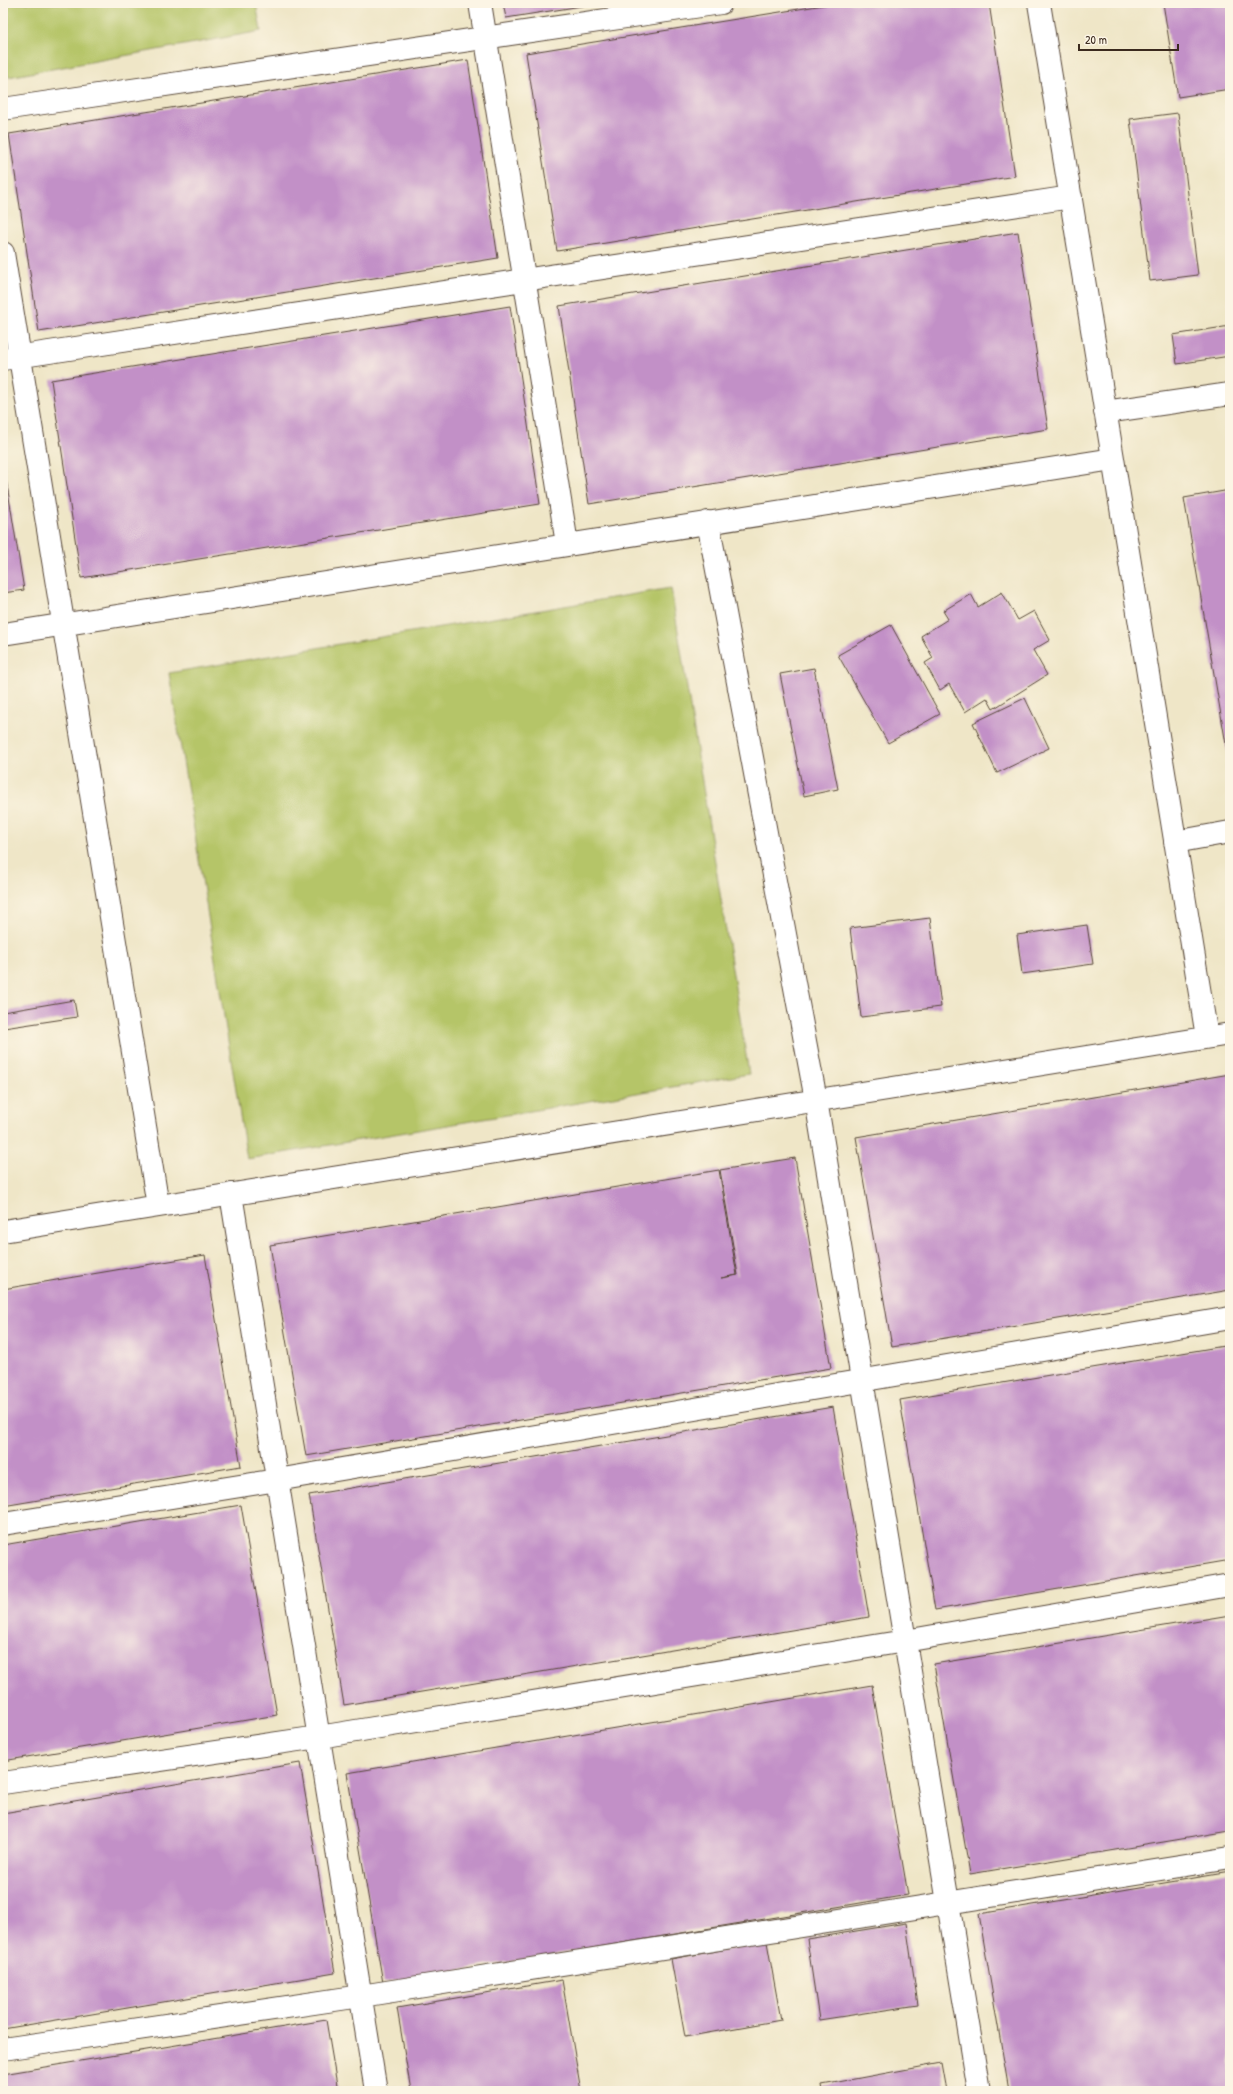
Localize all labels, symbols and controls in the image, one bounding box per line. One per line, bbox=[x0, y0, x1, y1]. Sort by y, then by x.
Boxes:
scale bar bbox=[1079, 26, 1178, 52]
text: 20 m bbox=[1085, 31, 1107, 48]

